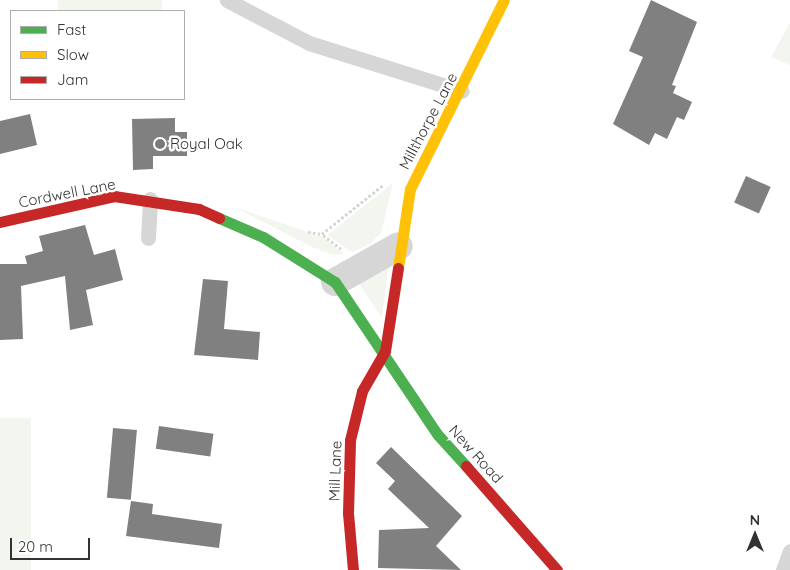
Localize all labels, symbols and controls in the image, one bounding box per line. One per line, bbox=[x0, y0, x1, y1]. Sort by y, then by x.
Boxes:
legend bbox=[10, 10, 185, 100]
text: Fast bbox=[57, 20, 86, 39]
text: Slow bbox=[57, 45, 89, 64]
text: Jam bbox=[57, 70, 88, 89]
street label: Millthorpe Lane bbox=[395, 70, 461, 172]
place label: Royal Oak bbox=[170, 135, 243, 153]
marker: Royal Oak bbox=[154, 138, 166, 150]
street label: Cordwell Lane bbox=[17, 175, 117, 211]
street label: New Road bbox=[445, 421, 507, 487]
street label: Mill Lane bbox=[325, 440, 345, 502]
north arrow bbox=[730, 510, 780, 560]
text: N bbox=[750, 511, 760, 529]
scale bar bbox=[12, 528, 92, 560]
text: 20 m bbox=[18, 537, 53, 556]

